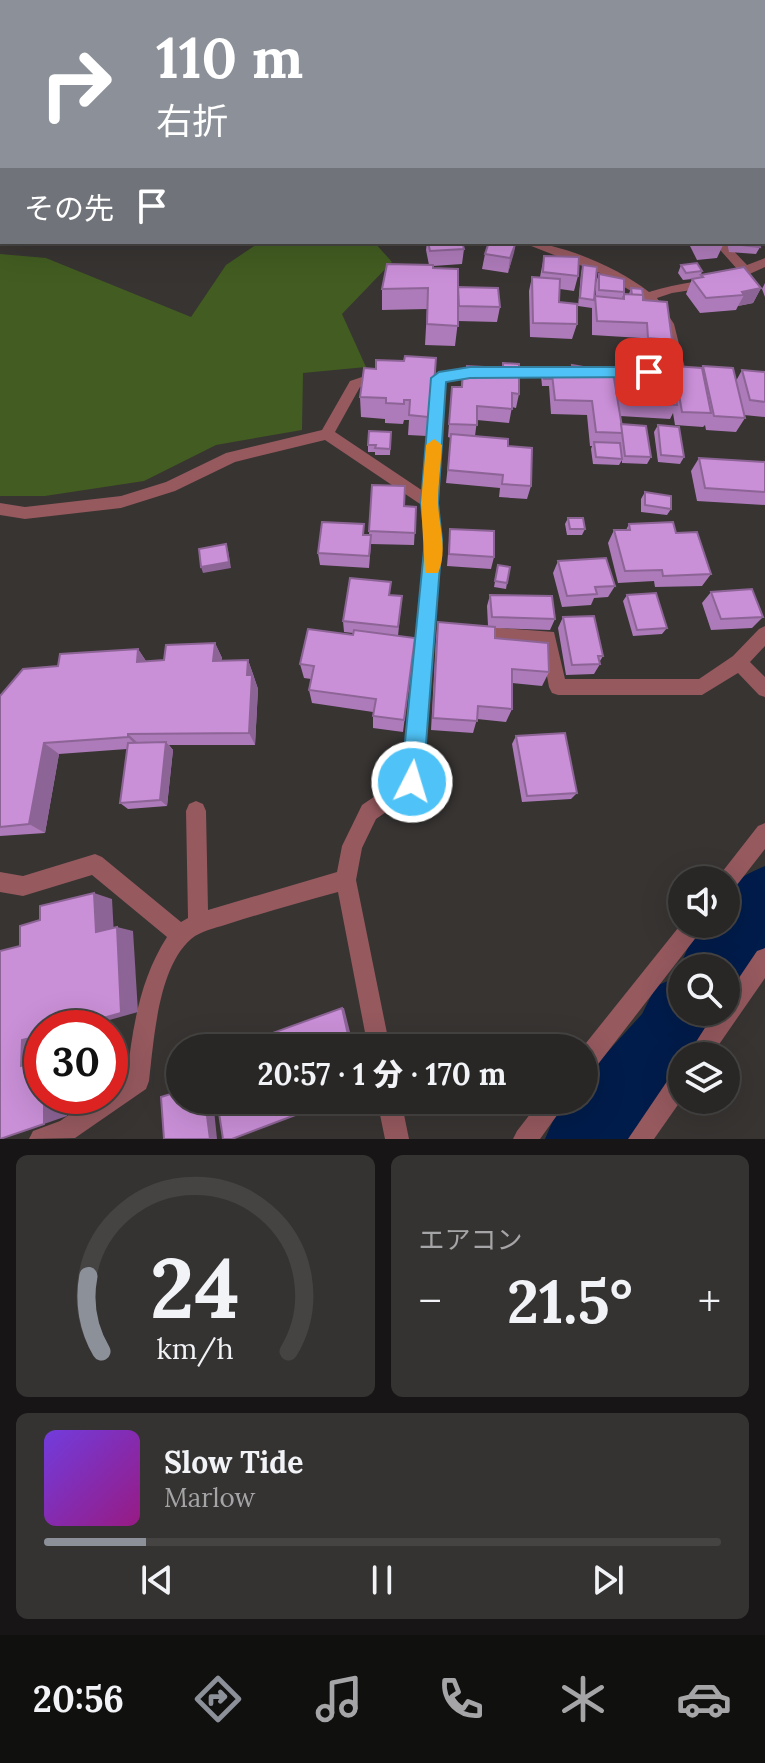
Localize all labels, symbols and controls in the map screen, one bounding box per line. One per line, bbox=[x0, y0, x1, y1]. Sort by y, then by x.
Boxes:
text: 110 m bbox=[156, 22, 303, 93]
icon: right bbox=[24, 32, 128, 136]
text: 右折 bbox=[156, 98, 228, 144]
icon: arrive bbox=[130, 184, 174, 228]
text: その先 bbox=[24, 189, 114, 227]
pin bbox=[615, 338, 683, 406]
icon: arrive bbox=[627, 350, 671, 394]
position arrow bbox=[370, 740, 454, 824]
map controls bbox=[668, 866, 740, 1114]
button: sound bbox=[668, 866, 740, 938]
button: search bbox=[668, 954, 740, 1026]
speed limit sign: 30 bbox=[24, 1010, 128, 1114]
button: layers bbox=[668, 1042, 740, 1114]
text: 20:57 · 1 分 · 170 m bbox=[258, 1055, 506, 1093]
text: エアコン bbox=[419, 1223, 523, 1256]
text: 24 bbox=[150, 1234, 240, 1341]
text: 21.5° bbox=[507, 1263, 633, 1339]
text: − bbox=[419, 1273, 442, 1329]
text: + bbox=[698, 1273, 721, 1329]
text: km/h bbox=[157, 1330, 234, 1367]
text: Slow Tide bbox=[164, 1443, 303, 1481]
text: Marlow bbox=[164, 1481, 255, 1514]
icon: previous bbox=[135, 1558, 179, 1602]
icon: pause bbox=[360, 1558, 404, 1602]
icon: next bbox=[586, 1558, 630, 1602]
icon: directions bbox=[190, 1671, 246, 1727]
icon: music bbox=[311, 1671, 367, 1727]
icon: phone bbox=[433, 1671, 489, 1727]
icon: climate bbox=[555, 1671, 611, 1727]
icon: car bbox=[676, 1671, 732, 1727]
text: 20:56 bbox=[33, 1676, 124, 1722]

